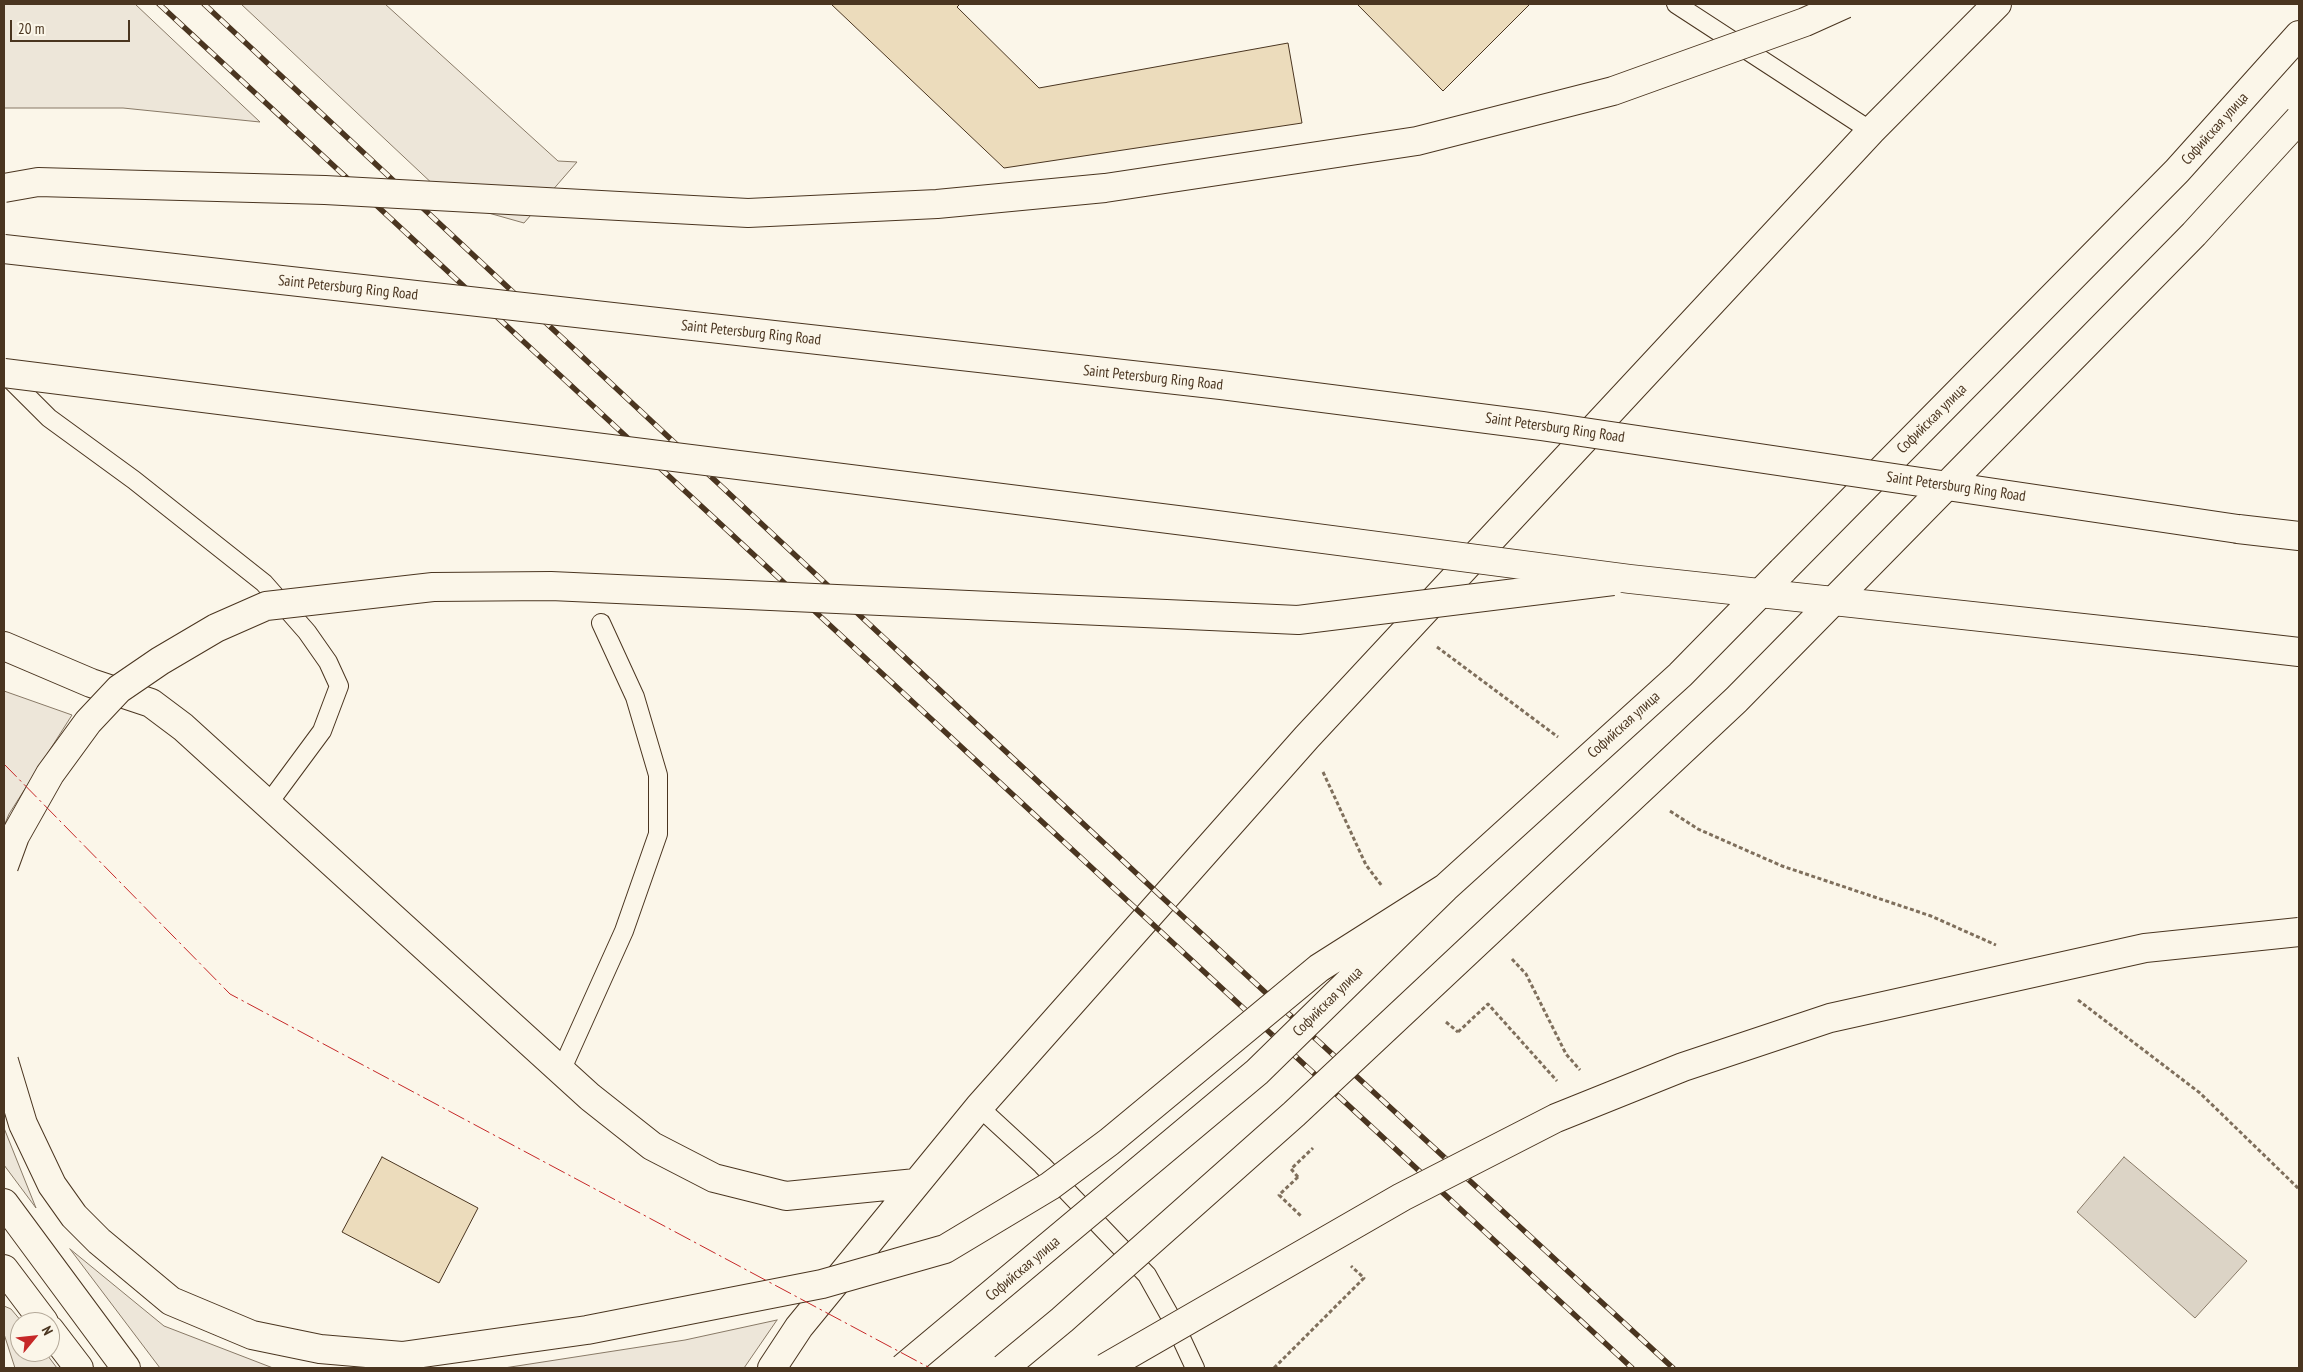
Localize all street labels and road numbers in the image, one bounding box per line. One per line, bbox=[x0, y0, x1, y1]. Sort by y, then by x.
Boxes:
street label: Софийская улица bbox=[2178, 89, 2252, 169]
street label: Saint Petersburg Ring Road bbox=[277, 272, 419, 304]
street label: Saint Petersburg Ring Road bbox=[680, 317, 822, 349]
street label: Saint Petersburg Ring Road bbox=[1082, 362, 1224, 394]
street label: Софийская улица bbox=[1893, 380, 1971, 458]
street label: Saint Petersburg Ring Road bbox=[1484, 409, 1626, 447]
street label: Saint Petersburg Ring Road bbox=[1885, 468, 2027, 506]
street label: Софийская улица bbox=[1584, 688, 1664, 762]
street label: Софийская улица bbox=[1289, 963, 1367, 1041]
street label: Софийская улица bbox=[982, 1233, 1064, 1305]

